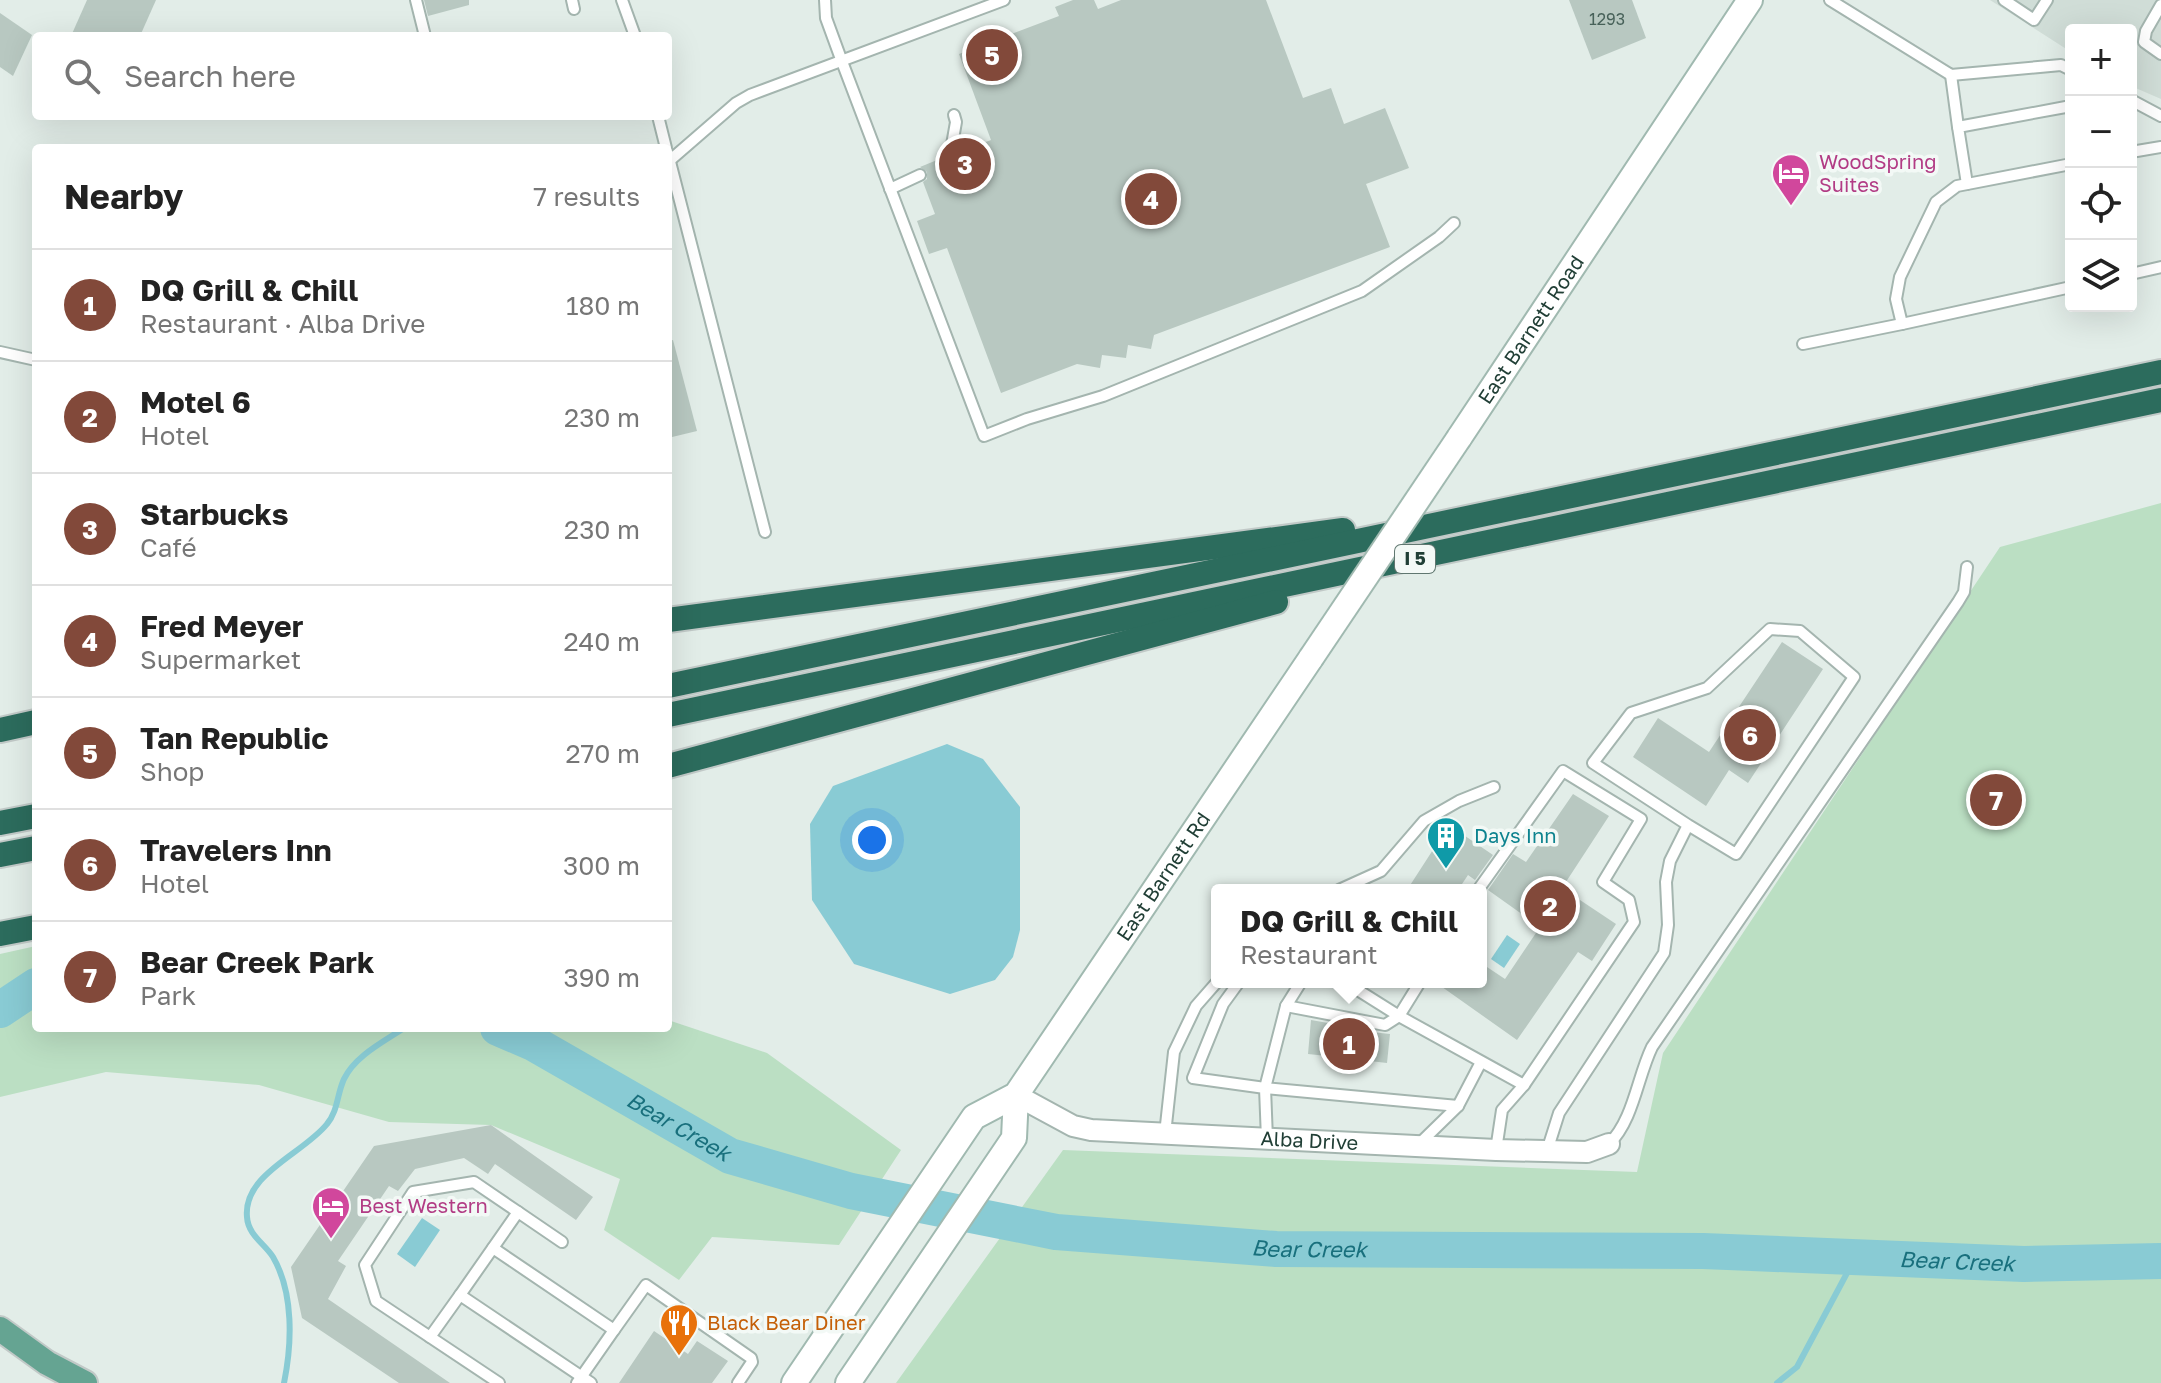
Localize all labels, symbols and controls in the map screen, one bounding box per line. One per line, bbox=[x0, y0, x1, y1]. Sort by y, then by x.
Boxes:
house number: 1293 bbox=[1589, 9, 1625, 29]
map controls bbox=[2065, 24, 2137, 312]
button: + bbox=[2065, 24, 2137, 96]
pin: 5 bbox=[966, 25, 1018, 85]
search box bbox=[32, 32, 672, 120]
icon: search bbox=[60, 54, 104, 98]
text: Search here bbox=[124, 58, 296, 94]
button: − bbox=[2065, 96, 2137, 168]
pin: 3 bbox=[939, 134, 991, 194]
place label: WoodSpring Suites bbox=[1819, 149, 1937, 196]
hotel icon: WoodSpring Suites bbox=[1770, 152, 1812, 207]
button: locate bbox=[2065, 168, 2137, 240]
pin: 4 bbox=[1125, 169, 1177, 229]
text: Nearby bbox=[64, 176, 184, 216]
text: 7 results bbox=[533, 181, 640, 212]
button: layers bbox=[2065, 240, 2137, 312]
street label: East Barnett Road bbox=[1472, 250, 1588, 408]
text: DQ Grill & Chill bbox=[140, 272, 358, 308]
text: 1 bbox=[83, 290, 97, 321]
text: 180 m bbox=[566, 290, 640, 321]
text: Restaurant · Alba Drive bbox=[140, 308, 425, 339]
text: Motel 6 bbox=[140, 384, 251, 420]
text: 2 bbox=[82, 402, 98, 433]
text: 230 m bbox=[564, 402, 640, 433]
text: Hotel bbox=[140, 420, 209, 451]
text: Starbucks bbox=[140, 496, 289, 532]
text: 3 bbox=[82, 514, 98, 545]
text: 230 m bbox=[564, 514, 640, 545]
text: Café bbox=[140, 532, 197, 563]
road number: I 5 bbox=[1395, 545, 1435, 573]
text: Fred Meyer bbox=[140, 608, 303, 644]
text: 4 bbox=[82, 626, 98, 657]
text: 240 m bbox=[563, 626, 640, 657]
text: Supermarket bbox=[140, 644, 301, 675]
pin: 6 bbox=[1724, 705, 1776, 765]
text: Tan Republic bbox=[140, 720, 329, 756]
text: 5 bbox=[82, 738, 98, 769]
text: 270 m bbox=[566, 738, 640, 769]
text: Shop bbox=[140, 756, 204, 787]
pin: 7 bbox=[1970, 770, 2022, 830]
street label: East Barnett Rd bbox=[1111, 807, 1214, 945]
building icon: Days Inn bbox=[1425, 815, 1467, 870]
your location bbox=[852, 820, 892, 860]
place label: Days Inn bbox=[1474, 823, 1557, 847]
text: Travelers Inn bbox=[140, 832, 332, 868]
text: 6 bbox=[82, 850, 98, 881]
text: 300 m bbox=[563, 850, 640, 881]
text: Hotel bbox=[140, 868, 209, 899]
pin: 2 bbox=[1524, 876, 1576, 936]
popup bbox=[1211, 884, 1487, 988]
text: DQ Grill & Chill bbox=[1240, 903, 1458, 939]
text: Restaurant bbox=[1240, 939, 1378, 970]
text: Bear Creek Park bbox=[140, 944, 374, 980]
text: 7 bbox=[83, 962, 97, 993]
text: 390 m bbox=[563, 962, 640, 993]
text: Park bbox=[140, 980, 196, 1011]
pin: 1 bbox=[1323, 1014, 1375, 1074]
water label: Bear Creek bbox=[622, 1086, 738, 1168]
street label: Alba Drive bbox=[1260, 1125, 1359, 1154]
hotel icon: Best Western bbox=[310, 1185, 352, 1240]
place label: Best Western bbox=[359, 1193, 488, 1217]
water label: Bear Creek bbox=[1251, 1233, 1369, 1262]
water label: Bear Creek bbox=[1899, 1245, 2018, 1277]
restaurant icon: Black Bear Diner bbox=[658, 1302, 700, 1357]
place label: Black Bear Diner bbox=[707, 1310, 866, 1334]

